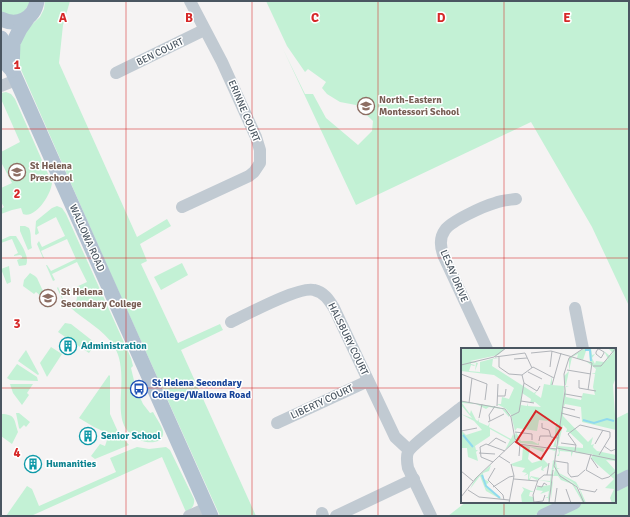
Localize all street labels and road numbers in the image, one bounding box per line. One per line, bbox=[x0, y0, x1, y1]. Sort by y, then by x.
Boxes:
street label: BEN COURT bbox=[135, 35, 185, 69]
street label: ERINNE COURT bbox=[226, 78, 262, 144]
street label: WALLOWA ROAD bbox=[67, 202, 107, 274]
street label: LESAY DRIVE bbox=[438, 248, 471, 304]
street label: HALSBURY COURT bbox=[325, 301, 371, 377]
street label: LIBERTY COURT bbox=[289, 382, 355, 422]

